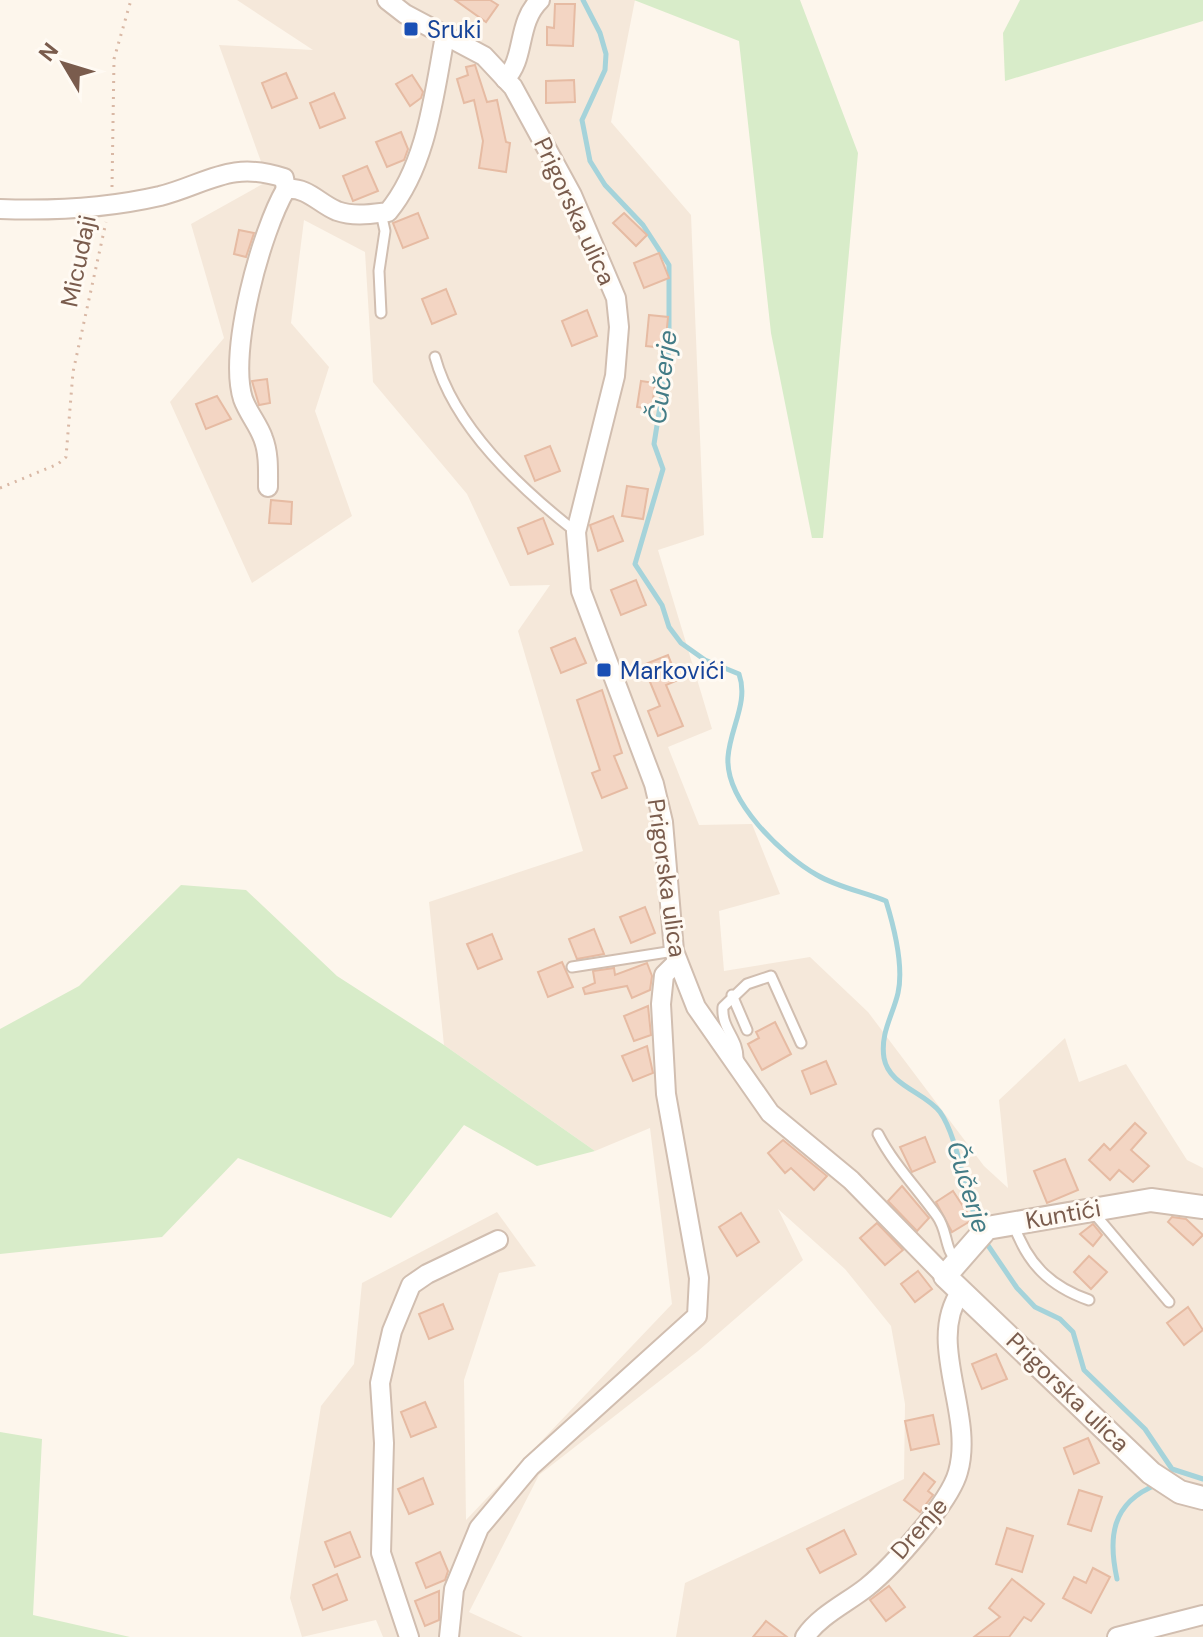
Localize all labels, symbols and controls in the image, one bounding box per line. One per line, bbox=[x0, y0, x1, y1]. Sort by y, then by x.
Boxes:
place label: Sruki bbox=[427, 14, 481, 45]
marker: Sruki bbox=[402, 20, 420, 38]
north arrow bbox=[24, 24, 104, 104]
text: N bbox=[32, 37, 65, 67]
street label: Prigorska ulica bbox=[527, 132, 623, 290]
street label: Micudaji bbox=[53, 212, 103, 310]
water label: Čučerje bbox=[639, 328, 685, 426]
place label: Markovići bbox=[620, 655, 725, 686]
marker: Markovići bbox=[595, 661, 613, 679]
street label: Prigorska ulica bbox=[641, 797, 693, 959]
water label: Čučerje bbox=[939, 1137, 999, 1237]
street label: Kuntići bbox=[1023, 1192, 1103, 1236]
street label: Prigorska ulica bbox=[1000, 1325, 1136, 1459]
street label: Drenje bbox=[884, 1491, 954, 1565]

